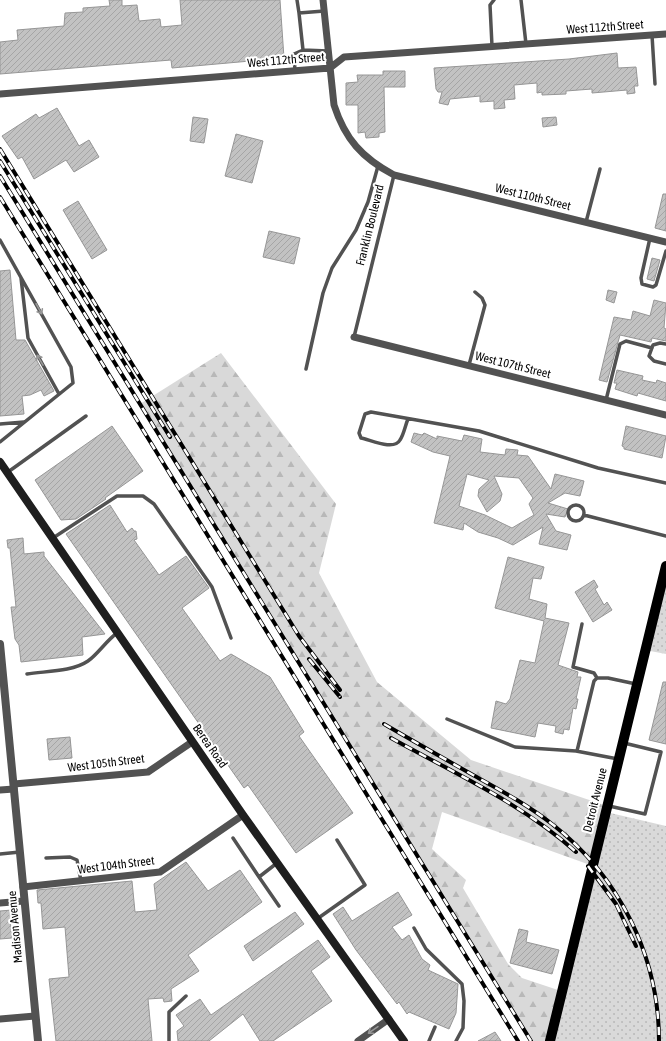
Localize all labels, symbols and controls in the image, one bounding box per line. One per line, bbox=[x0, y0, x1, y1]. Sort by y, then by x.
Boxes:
street label: West 112th Street bbox=[566, 17, 645, 37]
street label: West 112th Street bbox=[247, 50, 326, 70]
street label: West 110th Street bbox=[494, 181, 573, 213]
street label: Franklin Boulevard bbox=[353, 183, 387, 267]
one-way arrow bbox=[36, 302, 43, 314]
street label: West 107th Street bbox=[474, 349, 553, 381]
one-way arrow bbox=[36, 354, 44, 366]
street label: Berea Road bbox=[190, 721, 230, 771]
street label: West 105th Street bbox=[67, 751, 146, 775]
street label: Detroit Avenue bbox=[580, 766, 610, 834]
street label: West 104th Street bbox=[77, 853, 156, 877]
street label: Madison Avenue bbox=[5, 890, 25, 964]
one-way arrow bbox=[368, 1026, 379, 1034]

